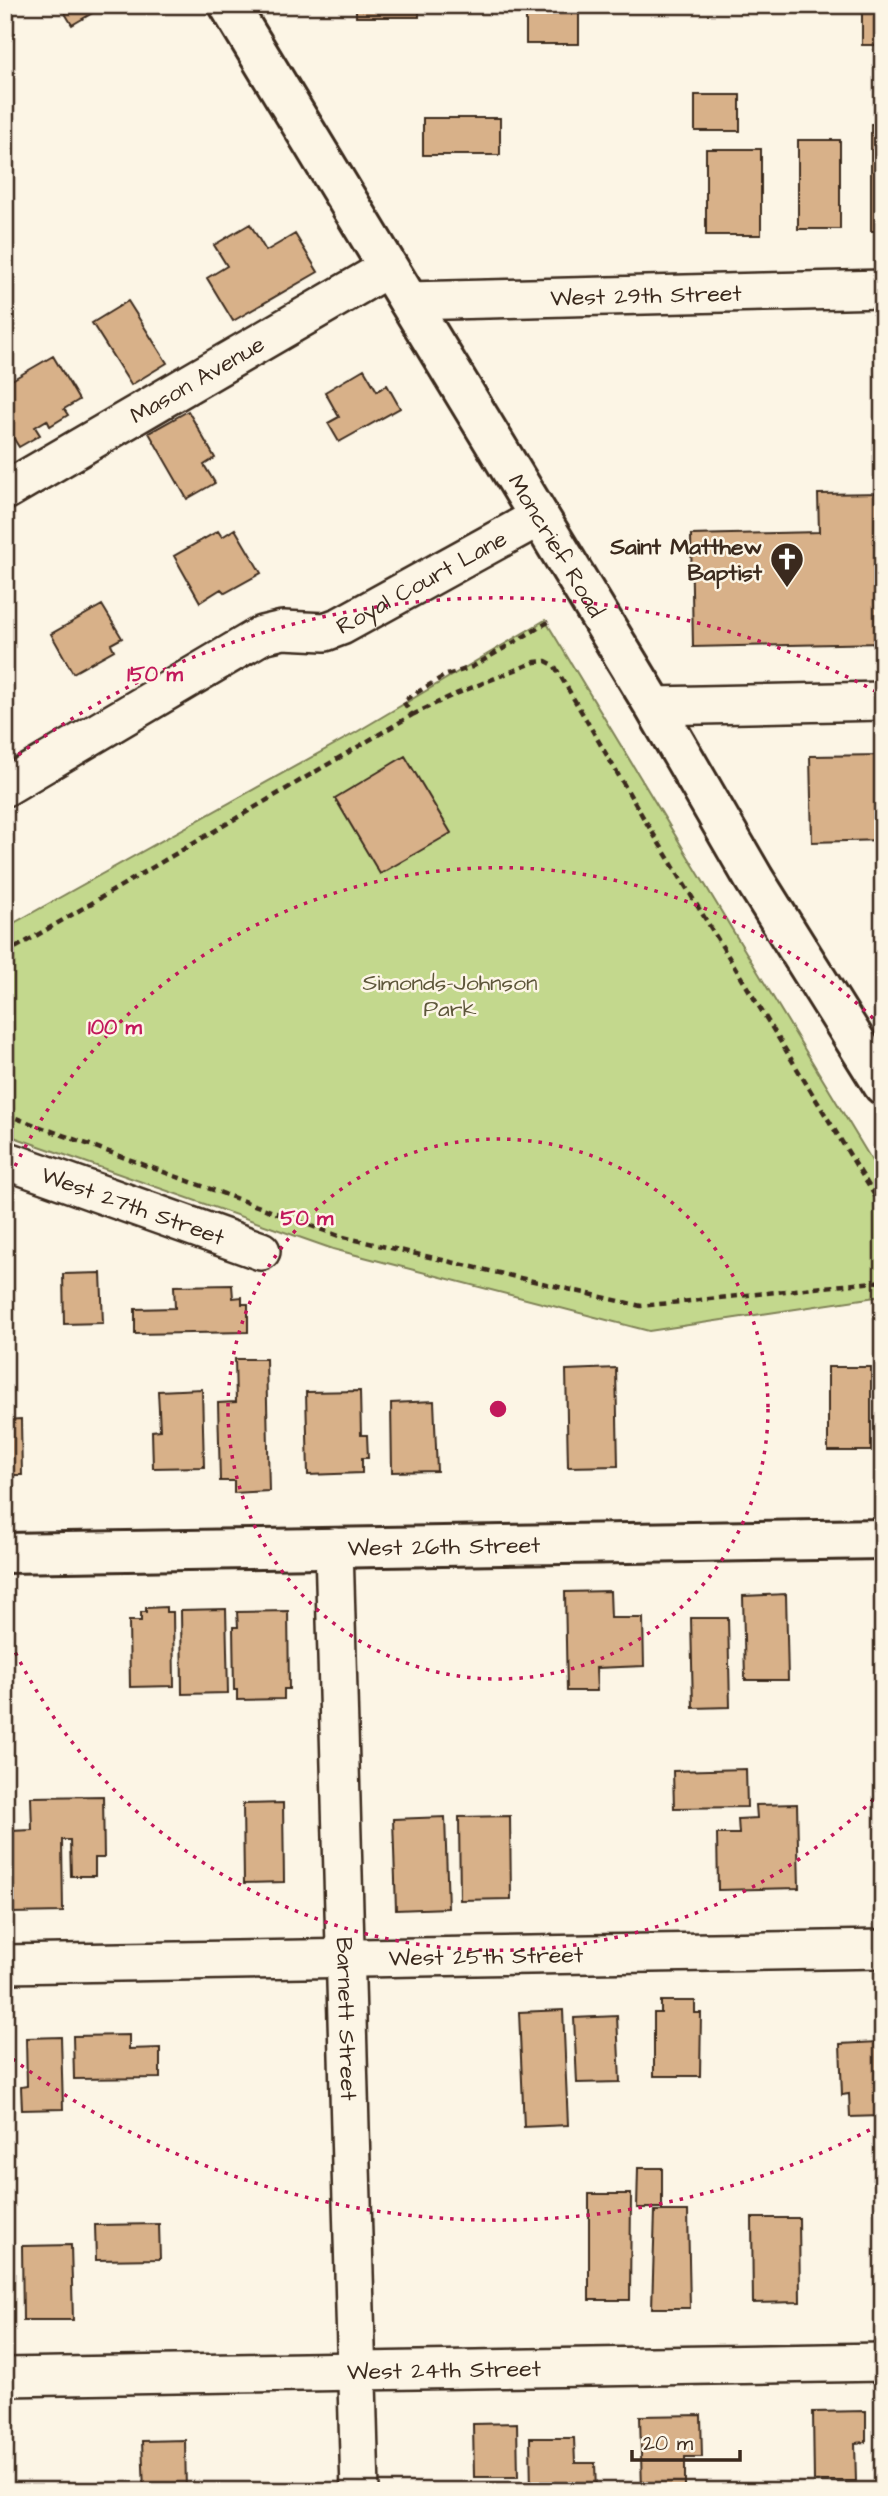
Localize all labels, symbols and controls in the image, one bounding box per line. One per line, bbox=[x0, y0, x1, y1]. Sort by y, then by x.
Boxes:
street label: West 29th Street bbox=[550, 278, 743, 314]
street label: Mason Avenue bbox=[124, 328, 271, 432]
street label: Moncrief Road bbox=[500, 468, 612, 624]
street label: Royal Court Lane bbox=[331, 523, 513, 643]
place label: Saint Matthew Baptist bbox=[609, 531, 763, 589]
church icon: Saint Matthew Baptist bbox=[768, 540, 806, 589]
text: 150 m bbox=[127, 660, 183, 689]
park label: Simonds-Johnson Park bbox=[362, 967, 538, 1025]
text: 100 m bbox=[88, 1013, 143, 1042]
street label: West 27th Street bbox=[37, 1159, 229, 1254]
text: 50 m bbox=[281, 1204, 334, 1233]
centre of rings bbox=[486, 1397, 510, 1421]
street label: West 26th Street bbox=[347, 1529, 541, 1565]
street label: Barnett Street bbox=[328, 1937, 364, 2102]
street label: West 25th Street bbox=[388, 1939, 584, 1974]
street label: West 24th Street bbox=[347, 2353, 542, 2388]
scale bar bbox=[632, 2419, 741, 2463]
text: 20 m bbox=[643, 2429, 694, 2458]

